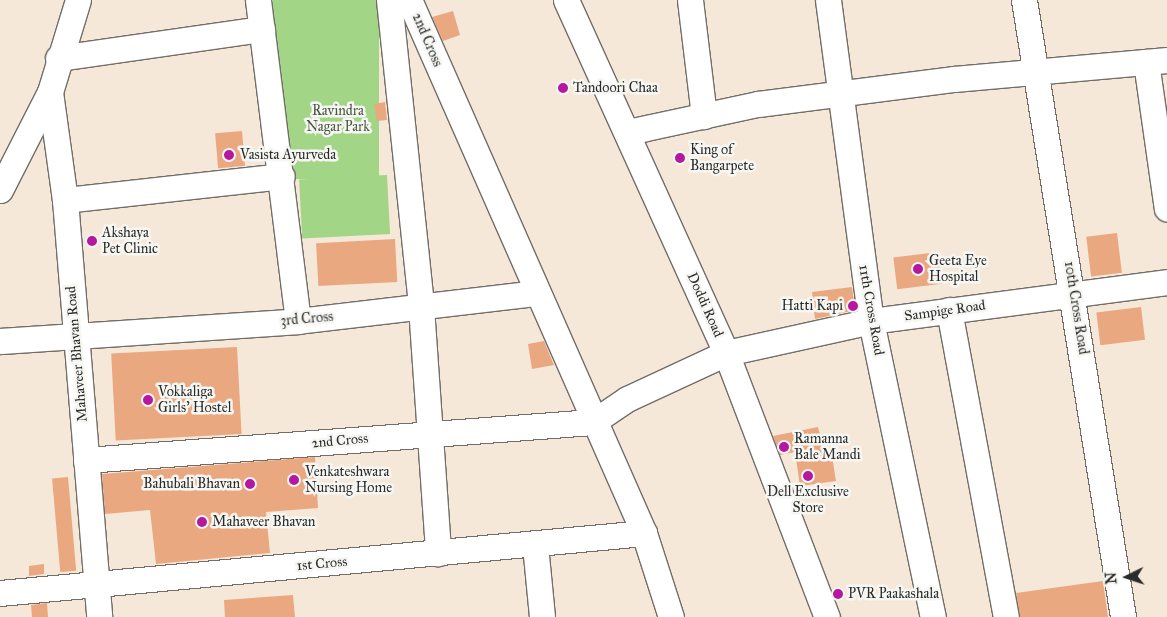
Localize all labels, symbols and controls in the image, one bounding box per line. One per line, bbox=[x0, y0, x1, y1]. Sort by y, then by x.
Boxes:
street label: 2nd Cross bbox=[408, 11, 446, 69]
place label: Tandoori Chaa bbox=[573, 80, 658, 96]
marker: Tandoori Chaa bbox=[557, 82, 569, 94]
park label: Ravindra Nagar Park bbox=[306, 103, 370, 136]
place label: King of Bangarpete bbox=[690, 142, 754, 174]
place label: Vasista Ayurveda bbox=[240, 147, 336, 163]
marker: Vasista Ayurveda bbox=[222, 148, 236, 162]
marker: King of Bangarpete bbox=[674, 152, 686, 164]
place label: Akshaya Pet Clinic bbox=[102, 225, 158, 258]
marker: Akshaya Pet Clinic bbox=[86, 235, 98, 247]
place label: Geeta Eye Hospital bbox=[929, 253, 987, 286]
street label: 10th Cross Road bbox=[1060, 260, 1092, 356]
marker: Geeta Eye Hospital bbox=[911, 262, 925, 276]
street label: 11th Cross Road bbox=[855, 263, 887, 357]
street label: Doddi Road bbox=[683, 270, 727, 340]
street label: Mahaveer Bhavan Road bbox=[63, 285, 91, 423]
street label: Sampige Road bbox=[903, 297, 987, 325]
place label: Hatti Kapi bbox=[781, 298, 843, 314]
marker: Hatti Kapi bbox=[847, 300, 859, 312]
street label: 3rd Cross bbox=[280, 308, 334, 330]
place label: Vokkaliga Girls' Hostel bbox=[158, 384, 231, 417]
marker: Vokkaliga Girls' Hostel bbox=[142, 394, 154, 406]
street label: 2nd Cross bbox=[311, 430, 369, 452]
place label: Ramanna Bale Mandi bbox=[794, 431, 861, 464]
marker: Ramanna Bale Mandi bbox=[778, 441, 790, 453]
place label: Venkateshwara Nursing Home bbox=[305, 464, 392, 497]
marker: Dell Exclusive Store bbox=[802, 470, 814, 482]
marker: Venkateshwara Nursing Home bbox=[287, 473, 301, 487]
place label: Bahubali Bhavan bbox=[143, 476, 240, 492]
marker: Bahubali Bhavan bbox=[244, 478, 256, 490]
place label: Dell Exclusive Store bbox=[767, 484, 849, 516]
place label: Mahaveer Bhavan bbox=[212, 514, 315, 530]
marker: Mahaveer Bhavan bbox=[196, 516, 208, 528]
north arrow bbox=[1102, 552, 1152, 602]
street label: 1st Cross bbox=[296, 553, 348, 575]
text: N bbox=[1103, 572, 1120, 585]
place label: PVR Paakashala bbox=[848, 586, 939, 602]
marker: PVR Paakashala bbox=[832, 588, 844, 600]

